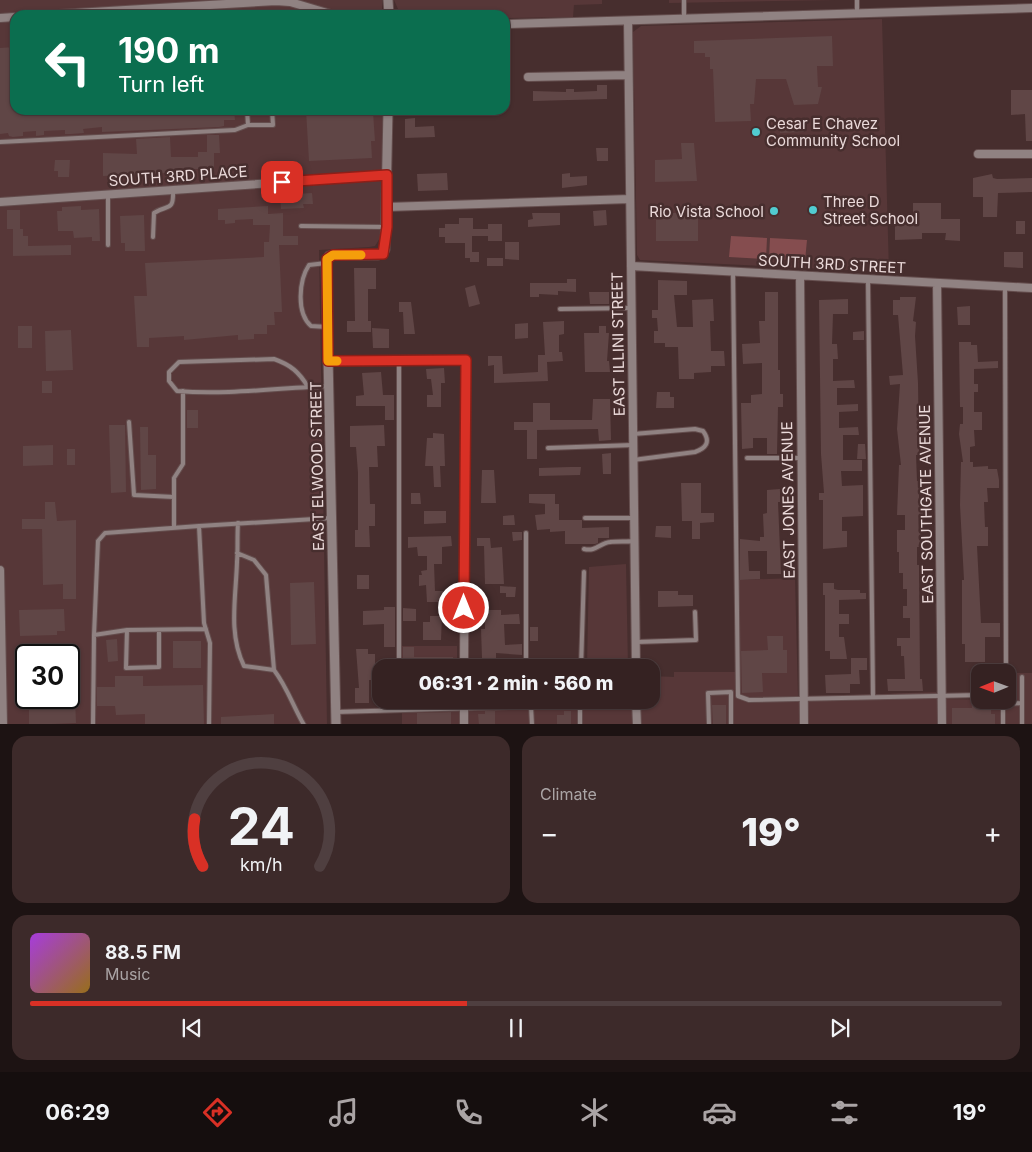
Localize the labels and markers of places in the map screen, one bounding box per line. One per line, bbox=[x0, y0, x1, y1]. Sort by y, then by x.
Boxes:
place label: Cesar E Chavez Community School bbox=[766, 114, 900, 150]
marker: Cesar E Chavez Community School bbox=[750, 126, 762, 138]
pin bbox=[261, 161, 303, 203]
place label: Three D Street School bbox=[823, 192, 918, 228]
place label: Rio Vista School bbox=[649, 202, 764, 221]
marker: Three D Street School bbox=[807, 204, 819, 216]
marker: Rio Vista School bbox=[768, 205, 780, 217]

